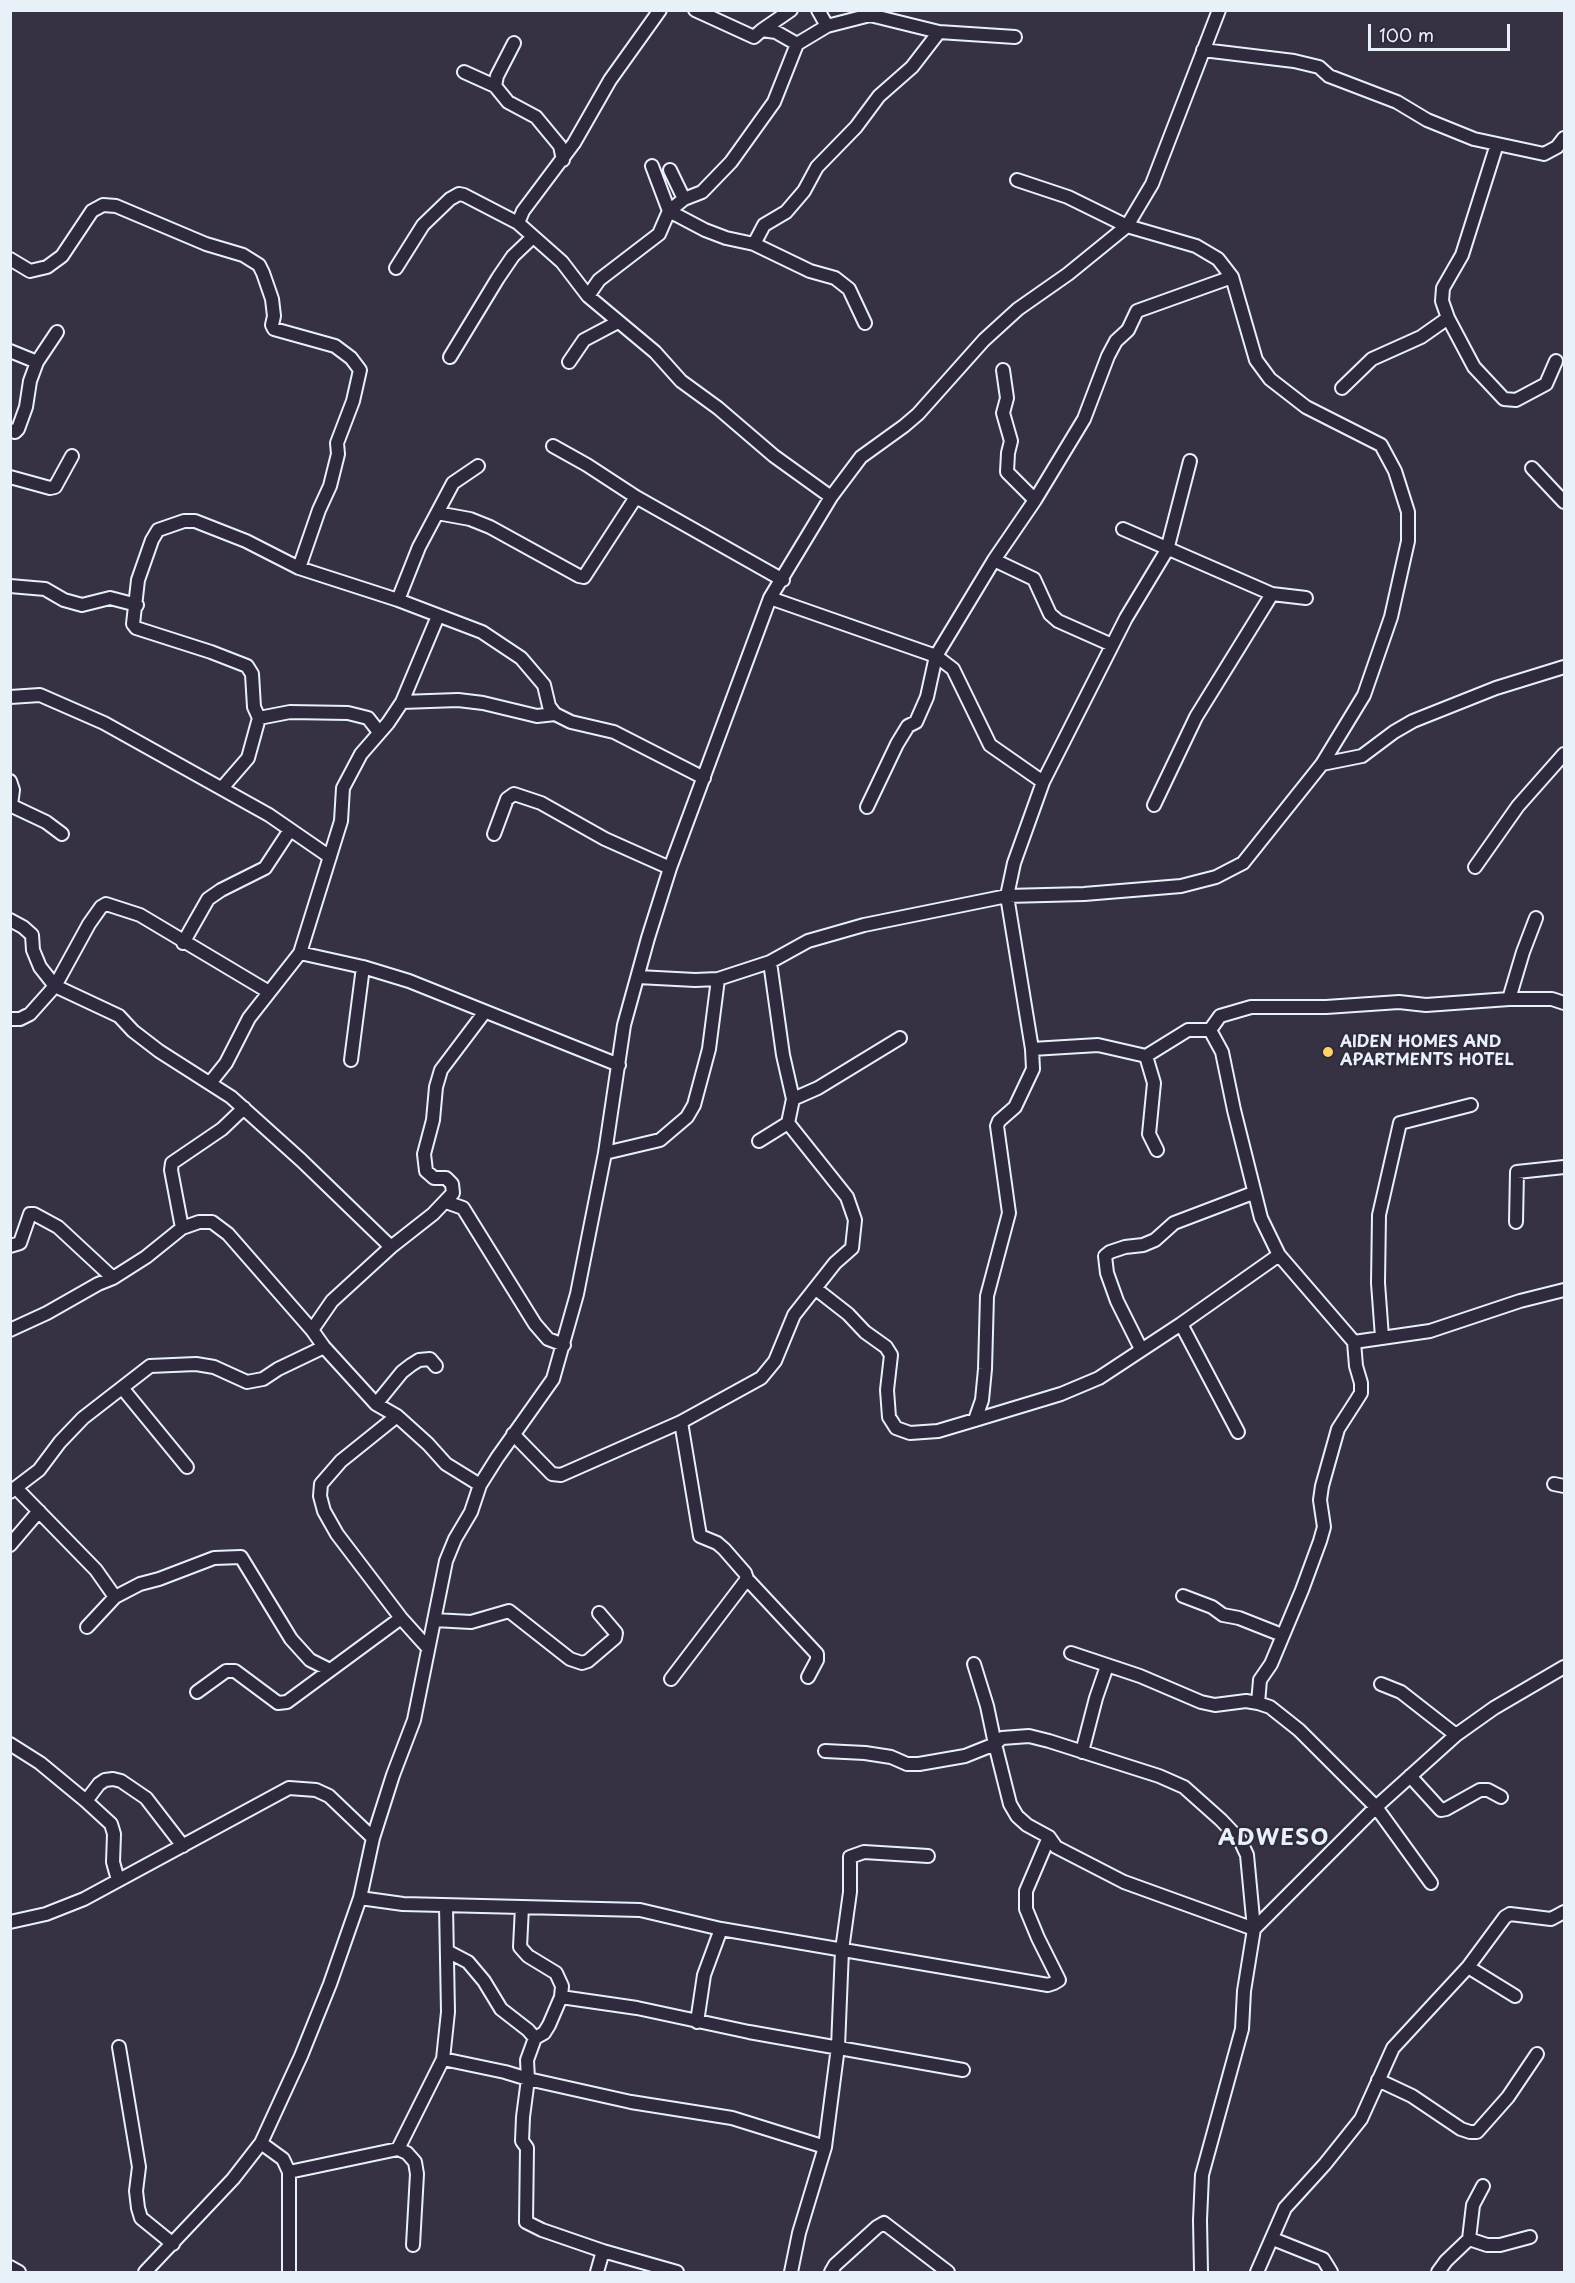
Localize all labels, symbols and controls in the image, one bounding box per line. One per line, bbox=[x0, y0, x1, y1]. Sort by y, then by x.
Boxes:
scale bar bbox=[1371, 12, 1514, 50]
text: 100 m bbox=[1379, 21, 1434, 48]
place label: AIDEN HOMES AND APARTMENTS HOTEL bbox=[1340, 1033, 1514, 1071]
marker: AIDEN HOMES AND APARTMENTS HOTEL bbox=[1321, 1045, 1335, 1059]
district label: ADWESO bbox=[1218, 1826, 1330, 1852]

